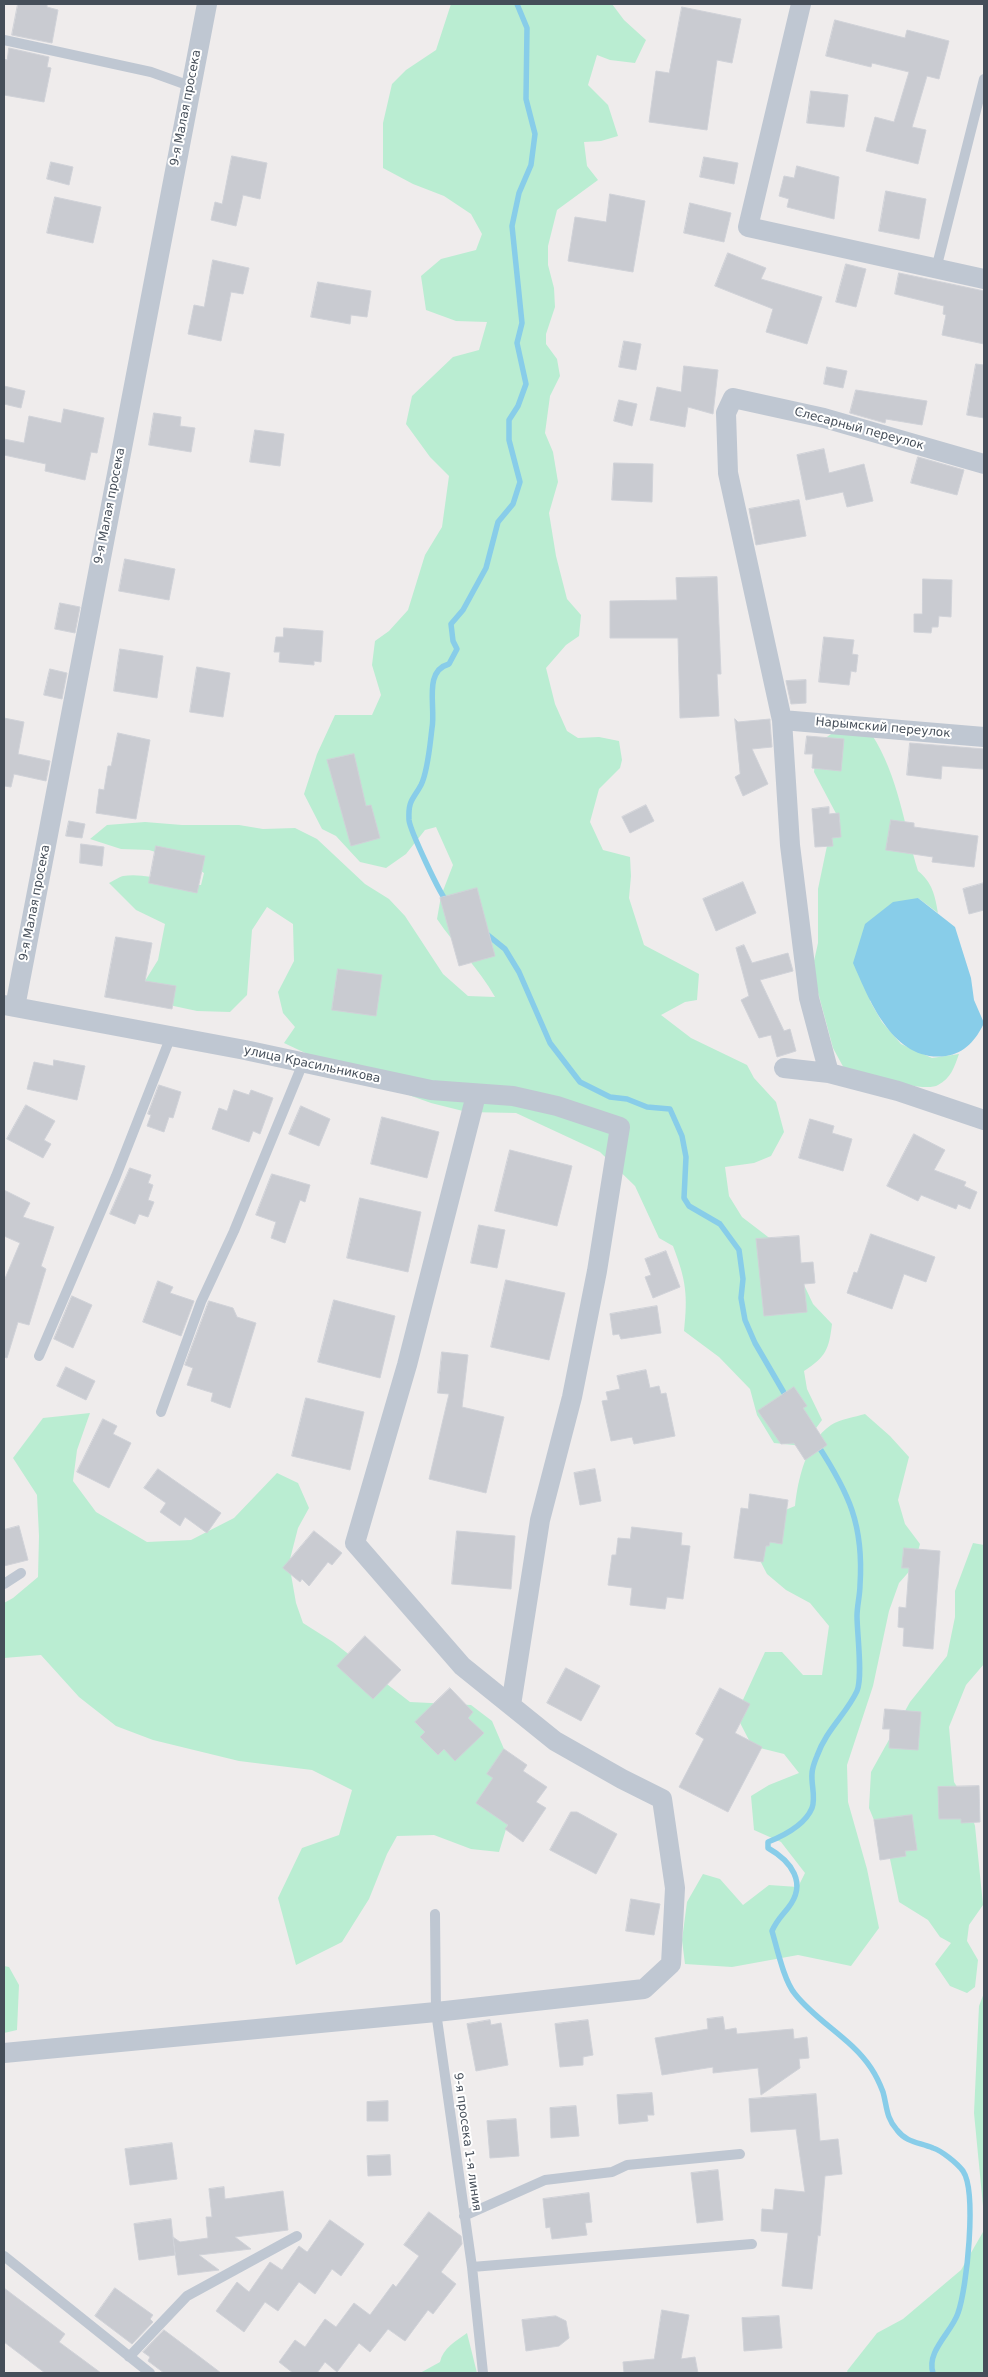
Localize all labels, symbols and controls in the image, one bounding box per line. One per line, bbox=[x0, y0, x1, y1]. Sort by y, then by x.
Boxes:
street label: 9-я Малая просека bbox=[168, 49, 204, 167]
street label: Слесарный переулок bbox=[793, 405, 925, 453]
street label: 9-я Малая просека bbox=[92, 447, 128, 565]
street label: Нарымский переулок bbox=[815, 715, 951, 741]
street label: 9-я Малая просека bbox=[17, 844, 53, 962]
street label: улица Красильникова bbox=[242, 1043, 382, 1087]
street label: 9-я просека 1-я линия bbox=[450, 2072, 484, 2212]

